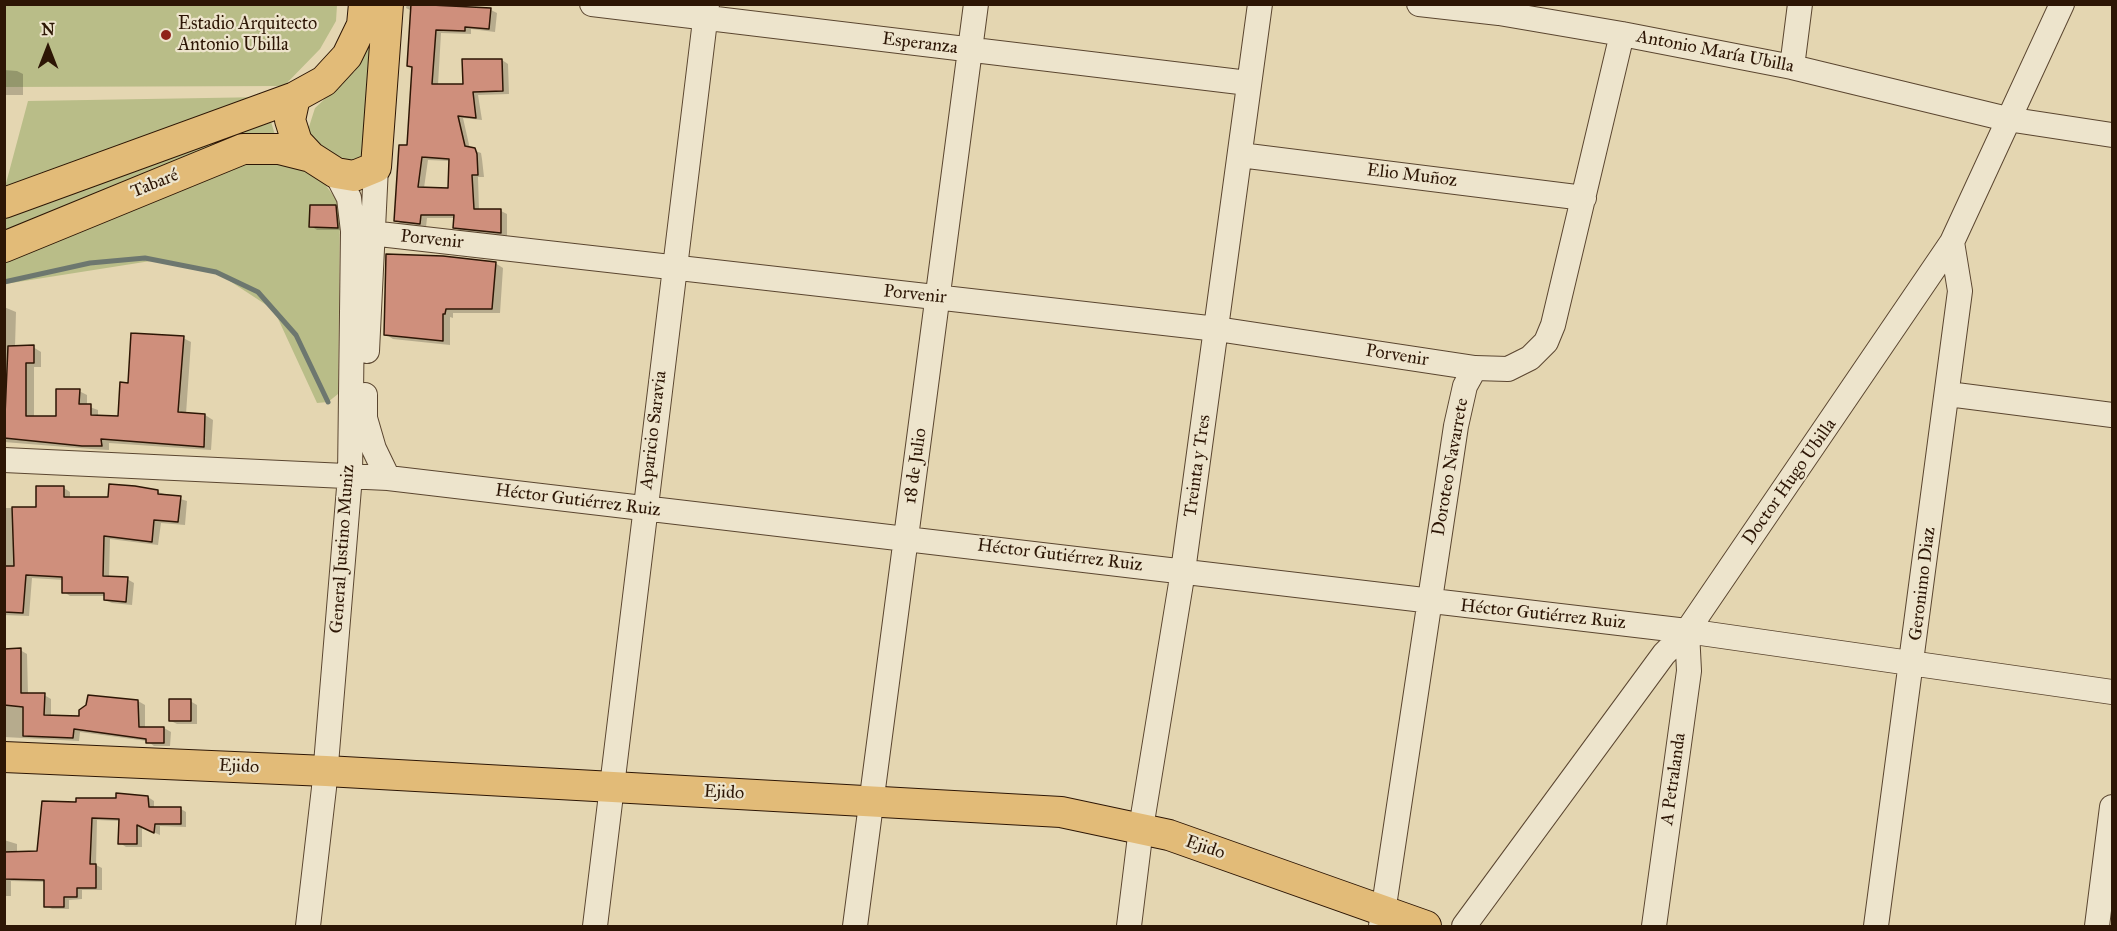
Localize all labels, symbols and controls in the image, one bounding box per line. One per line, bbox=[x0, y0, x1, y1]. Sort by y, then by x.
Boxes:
place label: Estadio Arquitecto Antonio Ubilla bbox=[178, 14, 317, 57]
north arrow bbox=[18, 18, 78, 78]
text: N bbox=[41, 20, 55, 39]
street label: Antonio María Ubilla bbox=[1634, 26, 1796, 78]
marker: Estadio Arquitecto Antonio Ubilla bbox=[159, 28, 173, 42]
street label: Esperanza bbox=[881, 29, 959, 59]
street label: Elio Muñoz bbox=[1366, 160, 1458, 192]
street label: Tabaré bbox=[128, 165, 182, 203]
street label: Porvenir bbox=[399, 226, 465, 254]
street label: Porvenir bbox=[882, 281, 948, 309]
street label: Porvenir bbox=[1364, 340, 1430, 372]
street label: Aparicio Saravia bbox=[636, 369, 672, 491]
street label: Doroteo Navarrete bbox=[1428, 396, 1474, 538]
street label: Treinta y Tres bbox=[1180, 413, 1216, 519]
street label: Doctor Hugo Ubilla bbox=[1738, 415, 1842, 549]
street label: 18 de Julio bbox=[900, 427, 932, 505]
street label: General Justino Muniz bbox=[326, 464, 360, 634]
street label: Héctor Gutiérrez Ruiz bbox=[494, 480, 662, 522]
street label: Geronimo Diaz bbox=[1905, 526, 1941, 642]
street label: Héctor Gutiérrez Ruiz bbox=[976, 535, 1144, 577]
street label: Héctor Gutiérrez Ruiz bbox=[1459, 596, 1627, 634]
street label: A Petralanda bbox=[1657, 731, 1691, 827]
street label: Ejido bbox=[218, 755, 260, 779]
street label: Ejido bbox=[703, 781, 745, 805]
street label: Ejido bbox=[1182, 831, 1228, 865]

